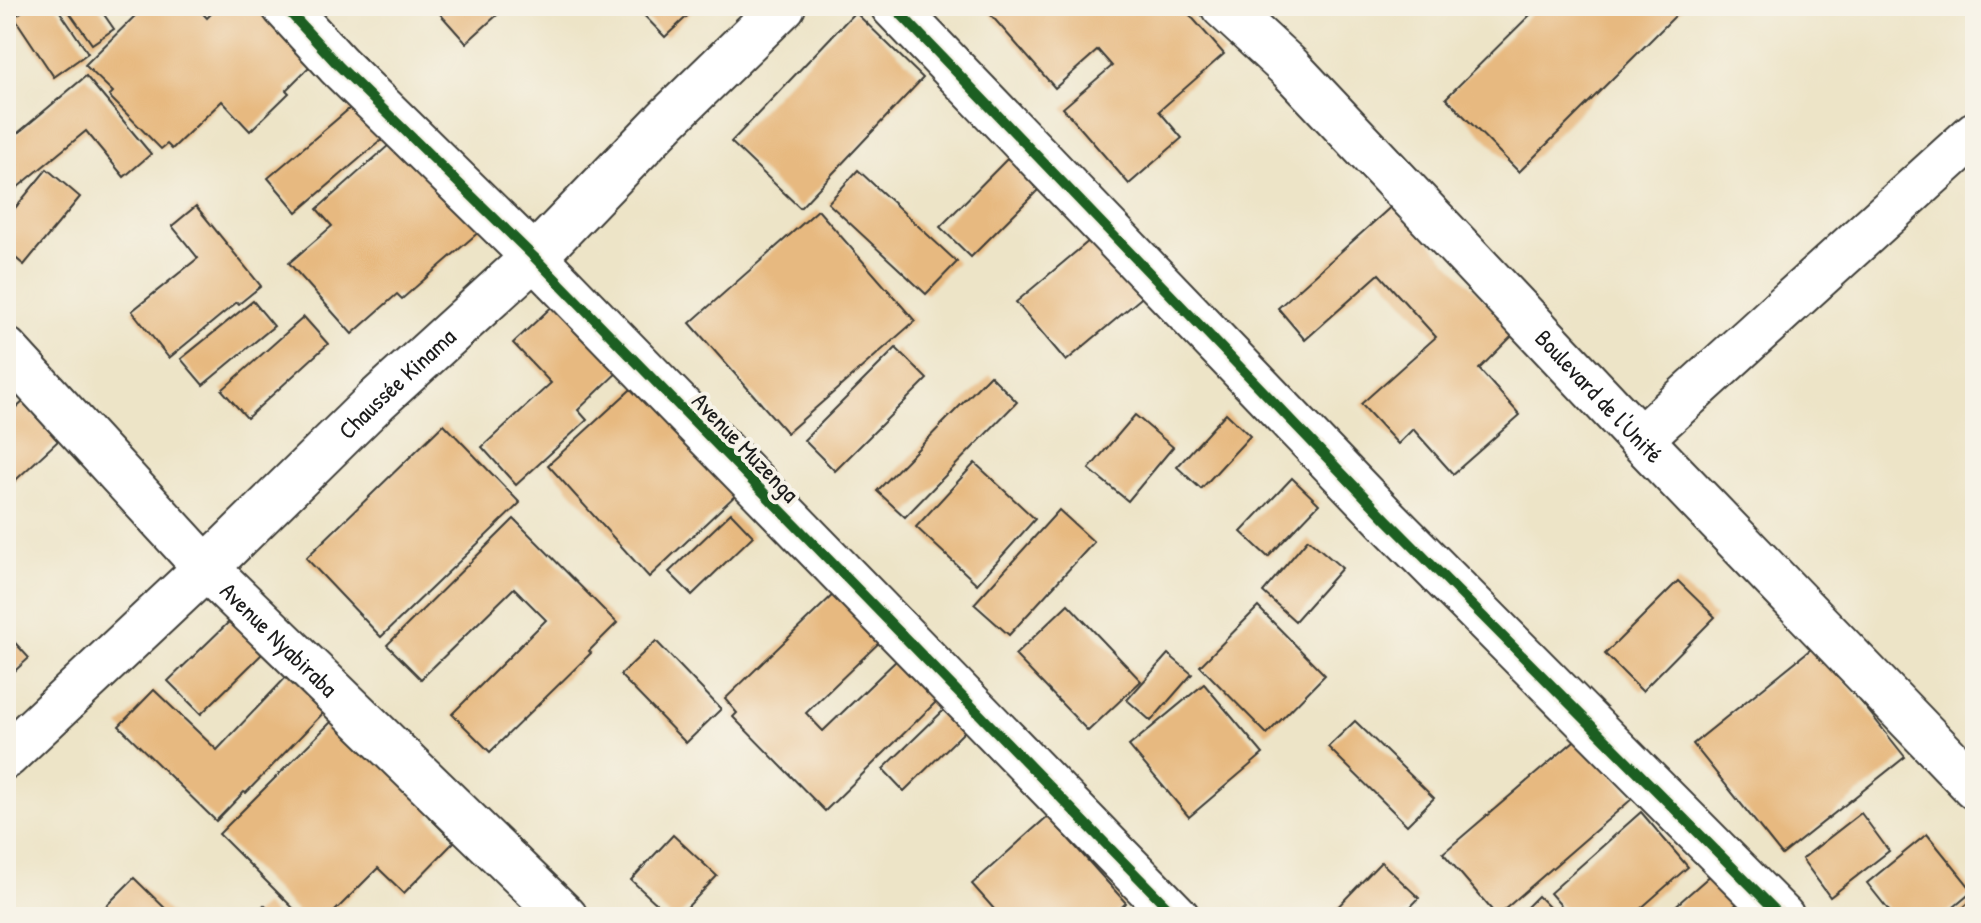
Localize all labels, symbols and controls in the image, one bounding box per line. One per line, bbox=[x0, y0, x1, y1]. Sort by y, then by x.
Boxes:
street label: Chaussée Kinama bbox=[331, 320, 462, 446]
street label: Boulevard de l'Unité bbox=[1528, 322, 1671, 470]
street label: Avenue Muzenga bbox=[686, 385, 806, 509]
street label: Avenue Nyabiraba bbox=[214, 575, 345, 704]

